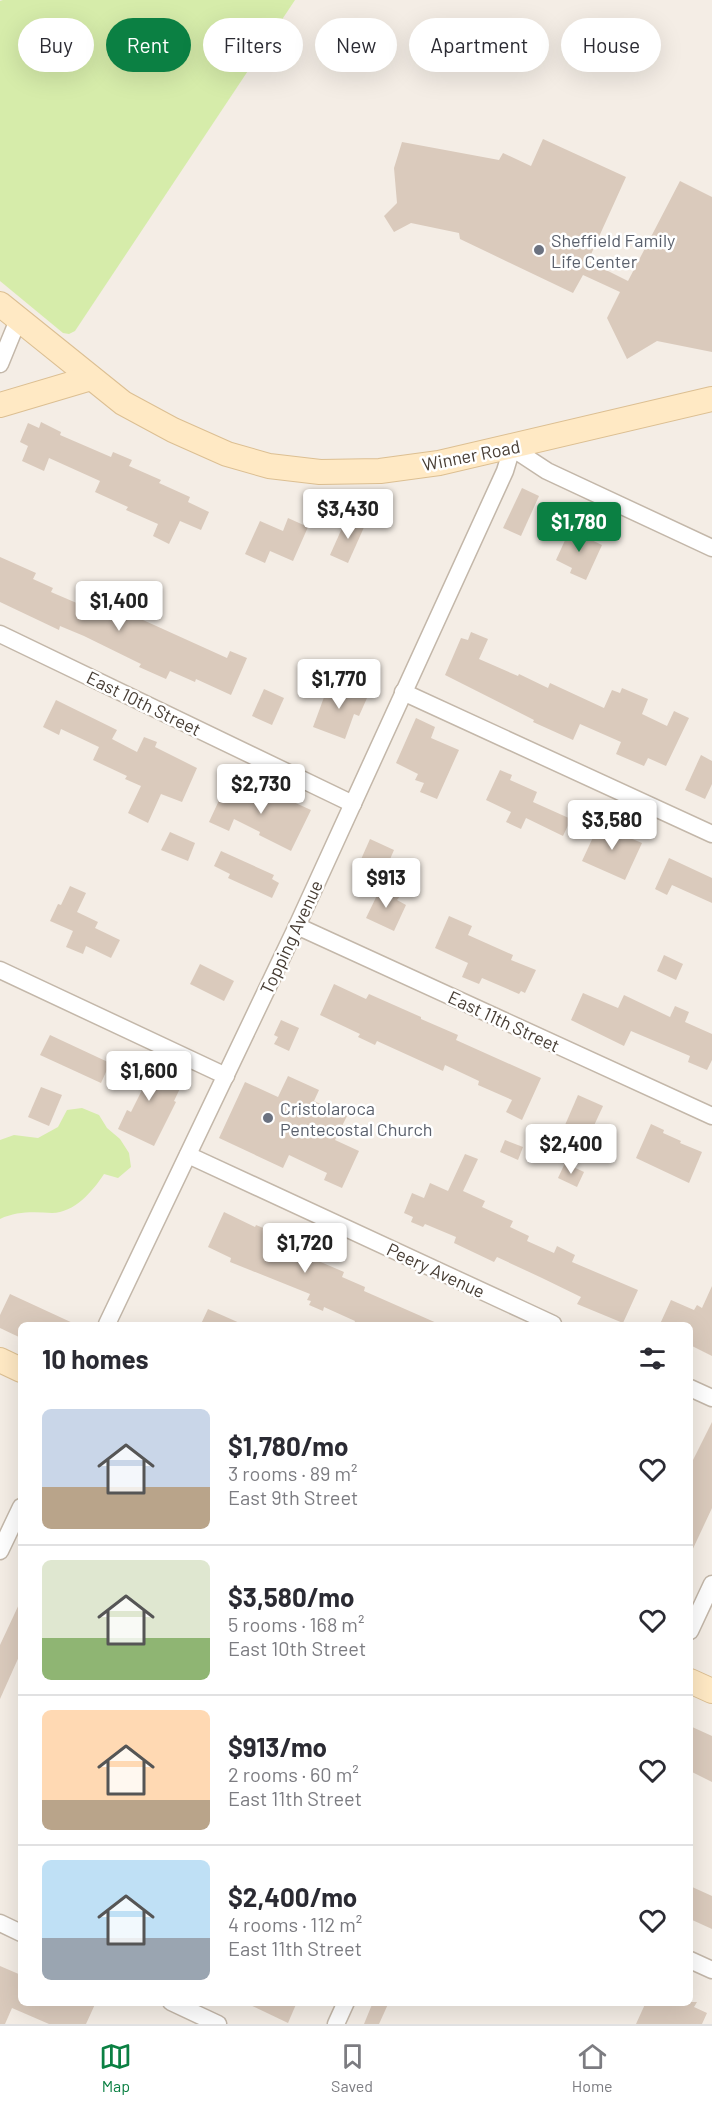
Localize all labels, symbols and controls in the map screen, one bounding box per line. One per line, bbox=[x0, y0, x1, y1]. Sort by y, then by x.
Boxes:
chip: Buy bbox=[18, 18, 94, 72]
chip: Rent bbox=[106, 18, 191, 72]
chip: Filters bbox=[203, 18, 303, 72]
chip: New bbox=[315, 18, 397, 72]
chip: Apartment bbox=[409, 18, 549, 72]
chip: House bbox=[561, 18, 661, 72]
place label: Sheffield Family Life Center bbox=[551, 229, 675, 272]
marker: Sheffield Family Life Center bbox=[532, 243, 546, 257]
street label: Winner Road bbox=[420, 435, 522, 475]
pin: $3,430 bbox=[299, 489, 397, 540]
text: $3,430 bbox=[317, 496, 379, 520]
pin: $1,780 bbox=[530, 502, 628, 553]
text: $1,780 bbox=[551, 509, 607, 533]
pin: $1,400 bbox=[70, 581, 168, 632]
text: $1,400 bbox=[90, 588, 148, 612]
pin: $1,770 bbox=[290, 659, 388, 710]
street label: East 10th Street bbox=[83, 666, 205, 740]
text: $1,770 bbox=[311, 666, 367, 690]
pin: $2,730 bbox=[212, 764, 310, 815]
text: $2,730 bbox=[231, 771, 291, 795]
pin: $3,580 bbox=[563, 800, 661, 851]
text: $3,580 bbox=[582, 807, 642, 831]
pin: $913 bbox=[350, 858, 422, 909]
text: $913 bbox=[366, 865, 406, 889]
street label: Topping Avenue bbox=[255, 876, 327, 998]
street label: East 11th Street bbox=[445, 986, 563, 1056]
pin: $1,600 bbox=[100, 1051, 198, 1102]
text: $1,600 bbox=[120, 1058, 178, 1082]
place label: Cristolaroca Pentecostal Church bbox=[280, 1097, 433, 1140]
marker: Cristolaroca Pentecostal Church bbox=[261, 1111, 275, 1125]
pin: $2,400 bbox=[522, 1124, 620, 1175]
text: $2,400 bbox=[540, 1131, 602, 1155]
pin: $1,720 bbox=[256, 1223, 354, 1274]
text: $1,720 bbox=[277, 1230, 333, 1254]
street label: Peery Avenue bbox=[383, 1238, 489, 1302]
icon: filters bbox=[636, 1342, 669, 1375]
text: 10 homes bbox=[42, 1343, 149, 1374]
text: $1,780/mo bbox=[228, 1430, 348, 1461]
icon: home bbox=[90, 1433, 162, 1505]
icon: heart bbox=[636, 1453, 669, 1486]
text: 3 rooms · 89 m² bbox=[228, 1461, 358, 1485]
text: East 9th Street bbox=[228, 1485, 358, 1509]
text: $3,580/mo bbox=[228, 1581, 354, 1612]
icon: home bbox=[90, 1584, 162, 1656]
icon: heart bbox=[636, 1604, 669, 1637]
text: 5 rooms · 168 m² bbox=[228, 1612, 364, 1636]
text: East 10th Street bbox=[228, 1636, 366, 1660]
text: $913/mo bbox=[228, 1731, 327, 1762]
icon: home bbox=[90, 1734, 162, 1806]
icon: heart bbox=[636, 1754, 669, 1787]
text: 2 rooms · 60 m² bbox=[228, 1762, 359, 1786]
text: East 11th Street bbox=[228, 1786, 362, 1810]
text: $2,400/mo bbox=[228, 1881, 357, 1912]
icon: home bbox=[90, 1884, 162, 1956]
icon: heart bbox=[636, 1904, 669, 1937]
text: 4 rooms · 112 m² bbox=[228, 1912, 362, 1936]
text: East 11th Street bbox=[228, 1936, 362, 1960]
tab: Map bbox=[99, 2040, 132, 2095]
tab: Saved bbox=[331, 2040, 373, 2095]
tab: Home bbox=[572, 2040, 613, 2095]

